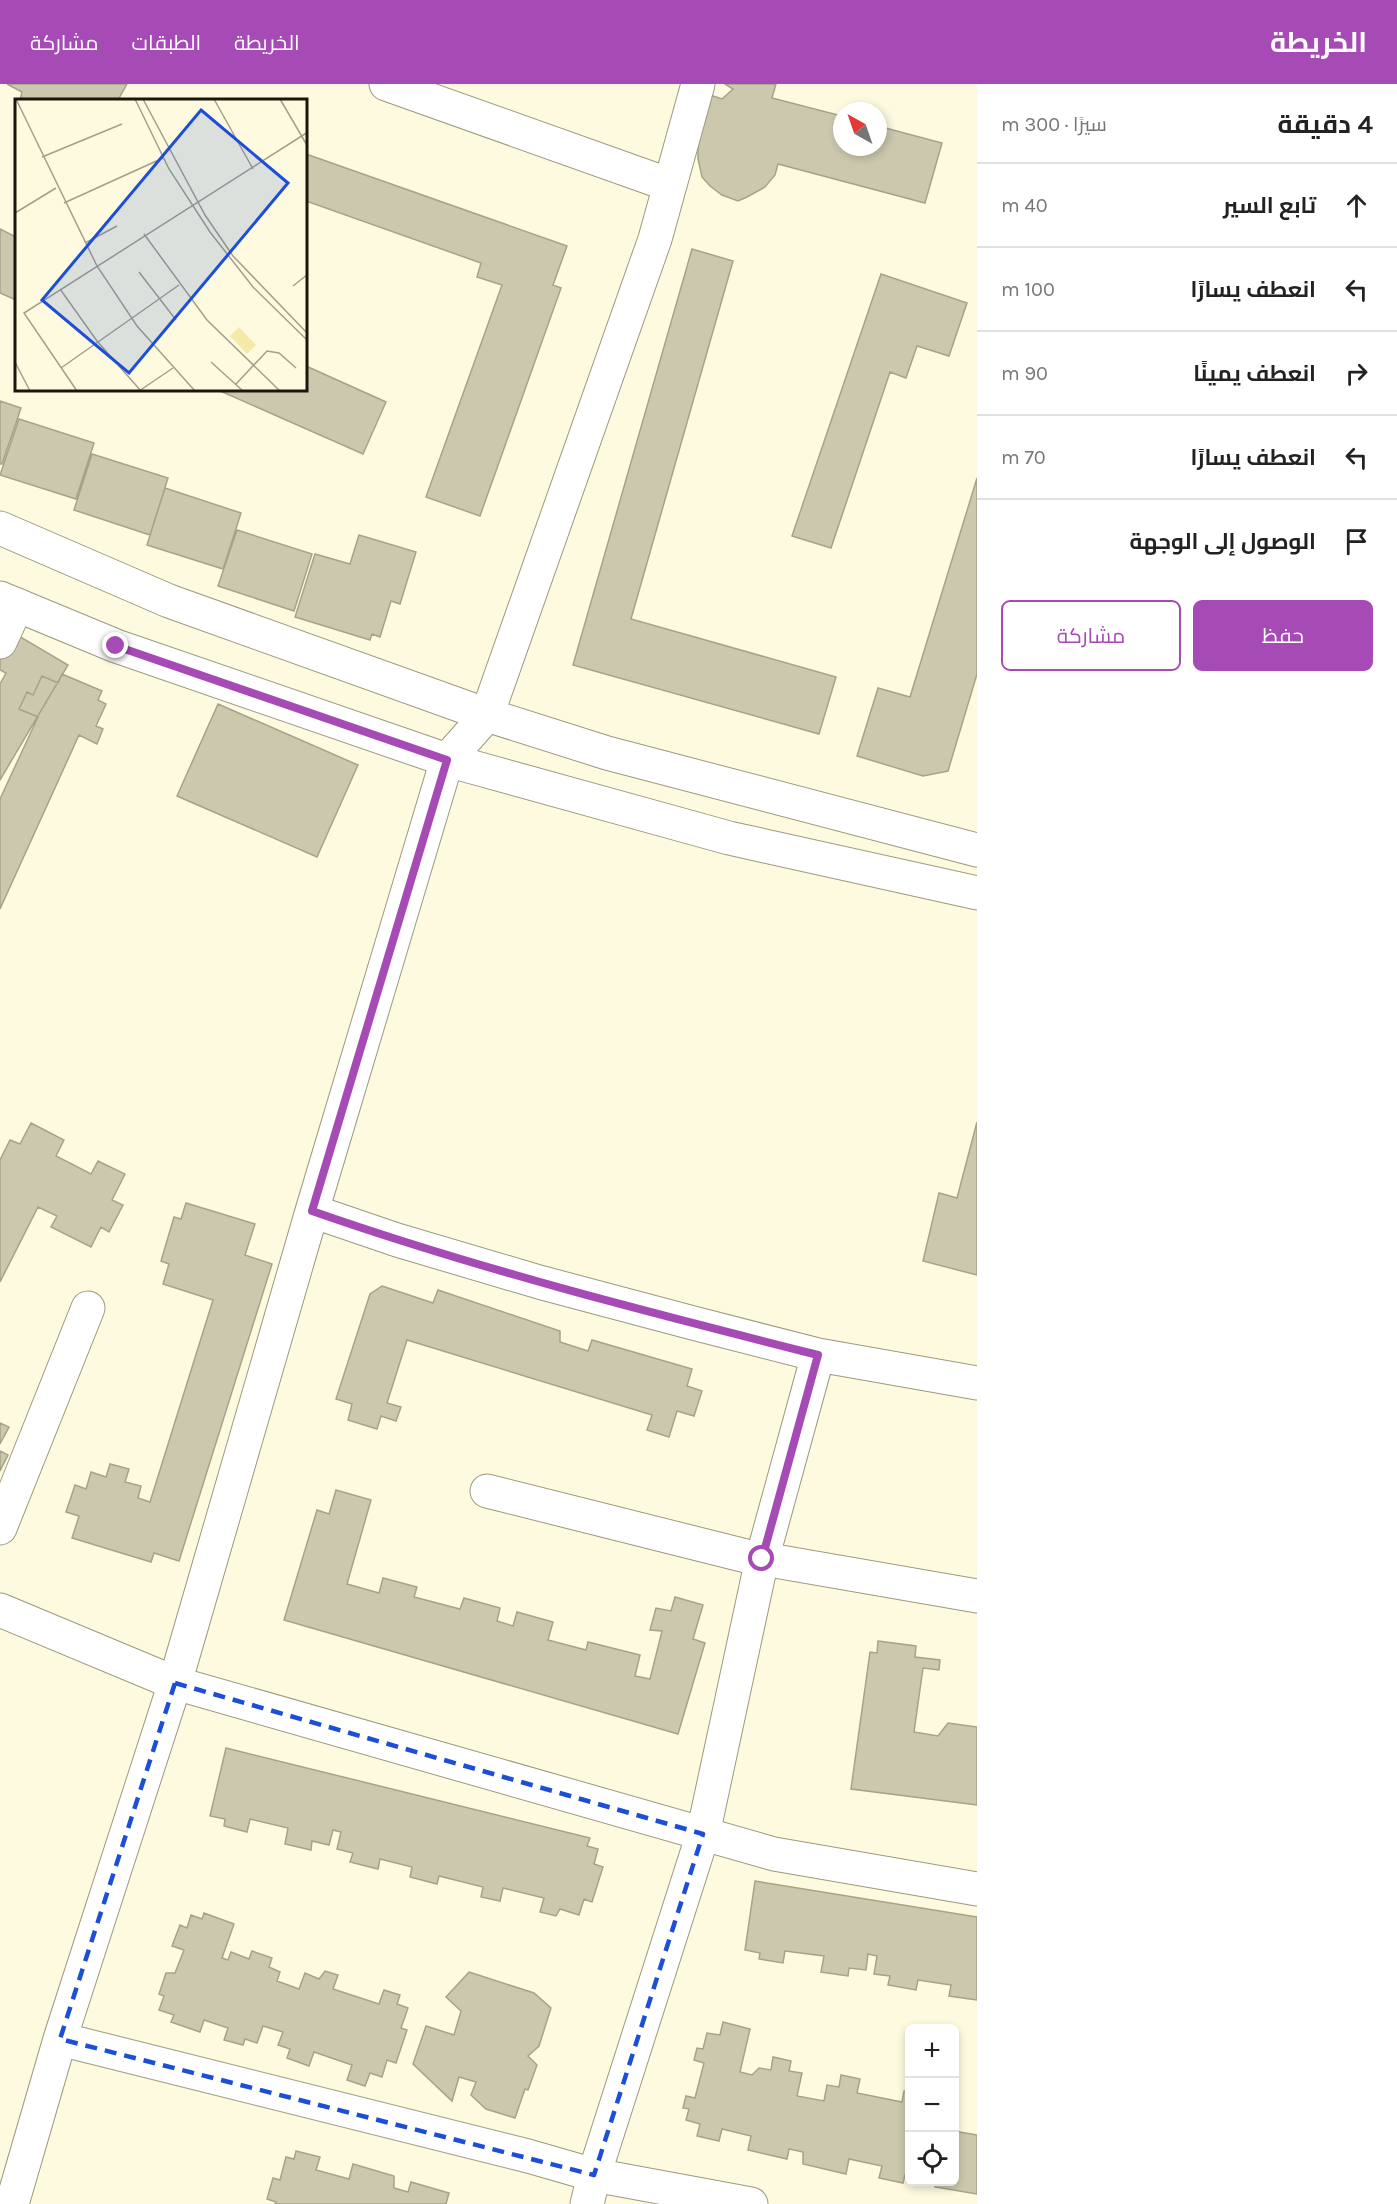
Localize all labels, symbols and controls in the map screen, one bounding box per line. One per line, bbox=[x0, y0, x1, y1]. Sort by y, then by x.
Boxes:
text: الخريطة bbox=[1270, 26, 1367, 59]
text: مشاركة bbox=[30, 31, 99, 55]
text: الطبقات bbox=[132, 31, 201, 55]
text: الخريطة bbox=[234, 31, 300, 55]
inset map bbox=[15, 99, 308, 392]
north arrow bbox=[833, 102, 887, 156]
text: 4 دقيقة bbox=[1277, 109, 1373, 140]
text: سيرًا · 300 m bbox=[1001, 113, 1107, 136]
icon: ahead bbox=[1340, 189, 1373, 222]
text: تابع السير bbox=[1223, 193, 1316, 219]
text: 40 m bbox=[1001, 194, 1048, 217]
icon: left bbox=[1340, 273, 1373, 306]
text: انعطف يسارًا bbox=[1190, 277, 1316, 303]
text: 100 m bbox=[1001, 278, 1055, 301]
icon: right bbox=[1340, 357, 1373, 390]
text: انعطف يمينًا bbox=[1193, 361, 1316, 387]
text: 90 m bbox=[1001, 362, 1048, 385]
icon: left bbox=[1340, 441, 1373, 474]
text: انعطف يسارًا bbox=[1190, 445, 1316, 471]
text: 70 m bbox=[1001, 446, 1046, 469]
icon: arrive bbox=[1340, 525, 1373, 558]
text: الوصول إلى الوجهة bbox=[1130, 529, 1316, 555]
button: مشاركة bbox=[1001, 600, 1181, 671]
button: حفظ bbox=[1193, 600, 1373, 671]
route end bbox=[102, 632, 128, 658]
route start bbox=[748, 1545, 774, 1571]
map controls bbox=[905, 2024, 959, 2186]
button: + bbox=[905, 2024, 959, 2078]
button: − bbox=[905, 2078, 959, 2132]
button: locate bbox=[905, 2132, 959, 2186]

